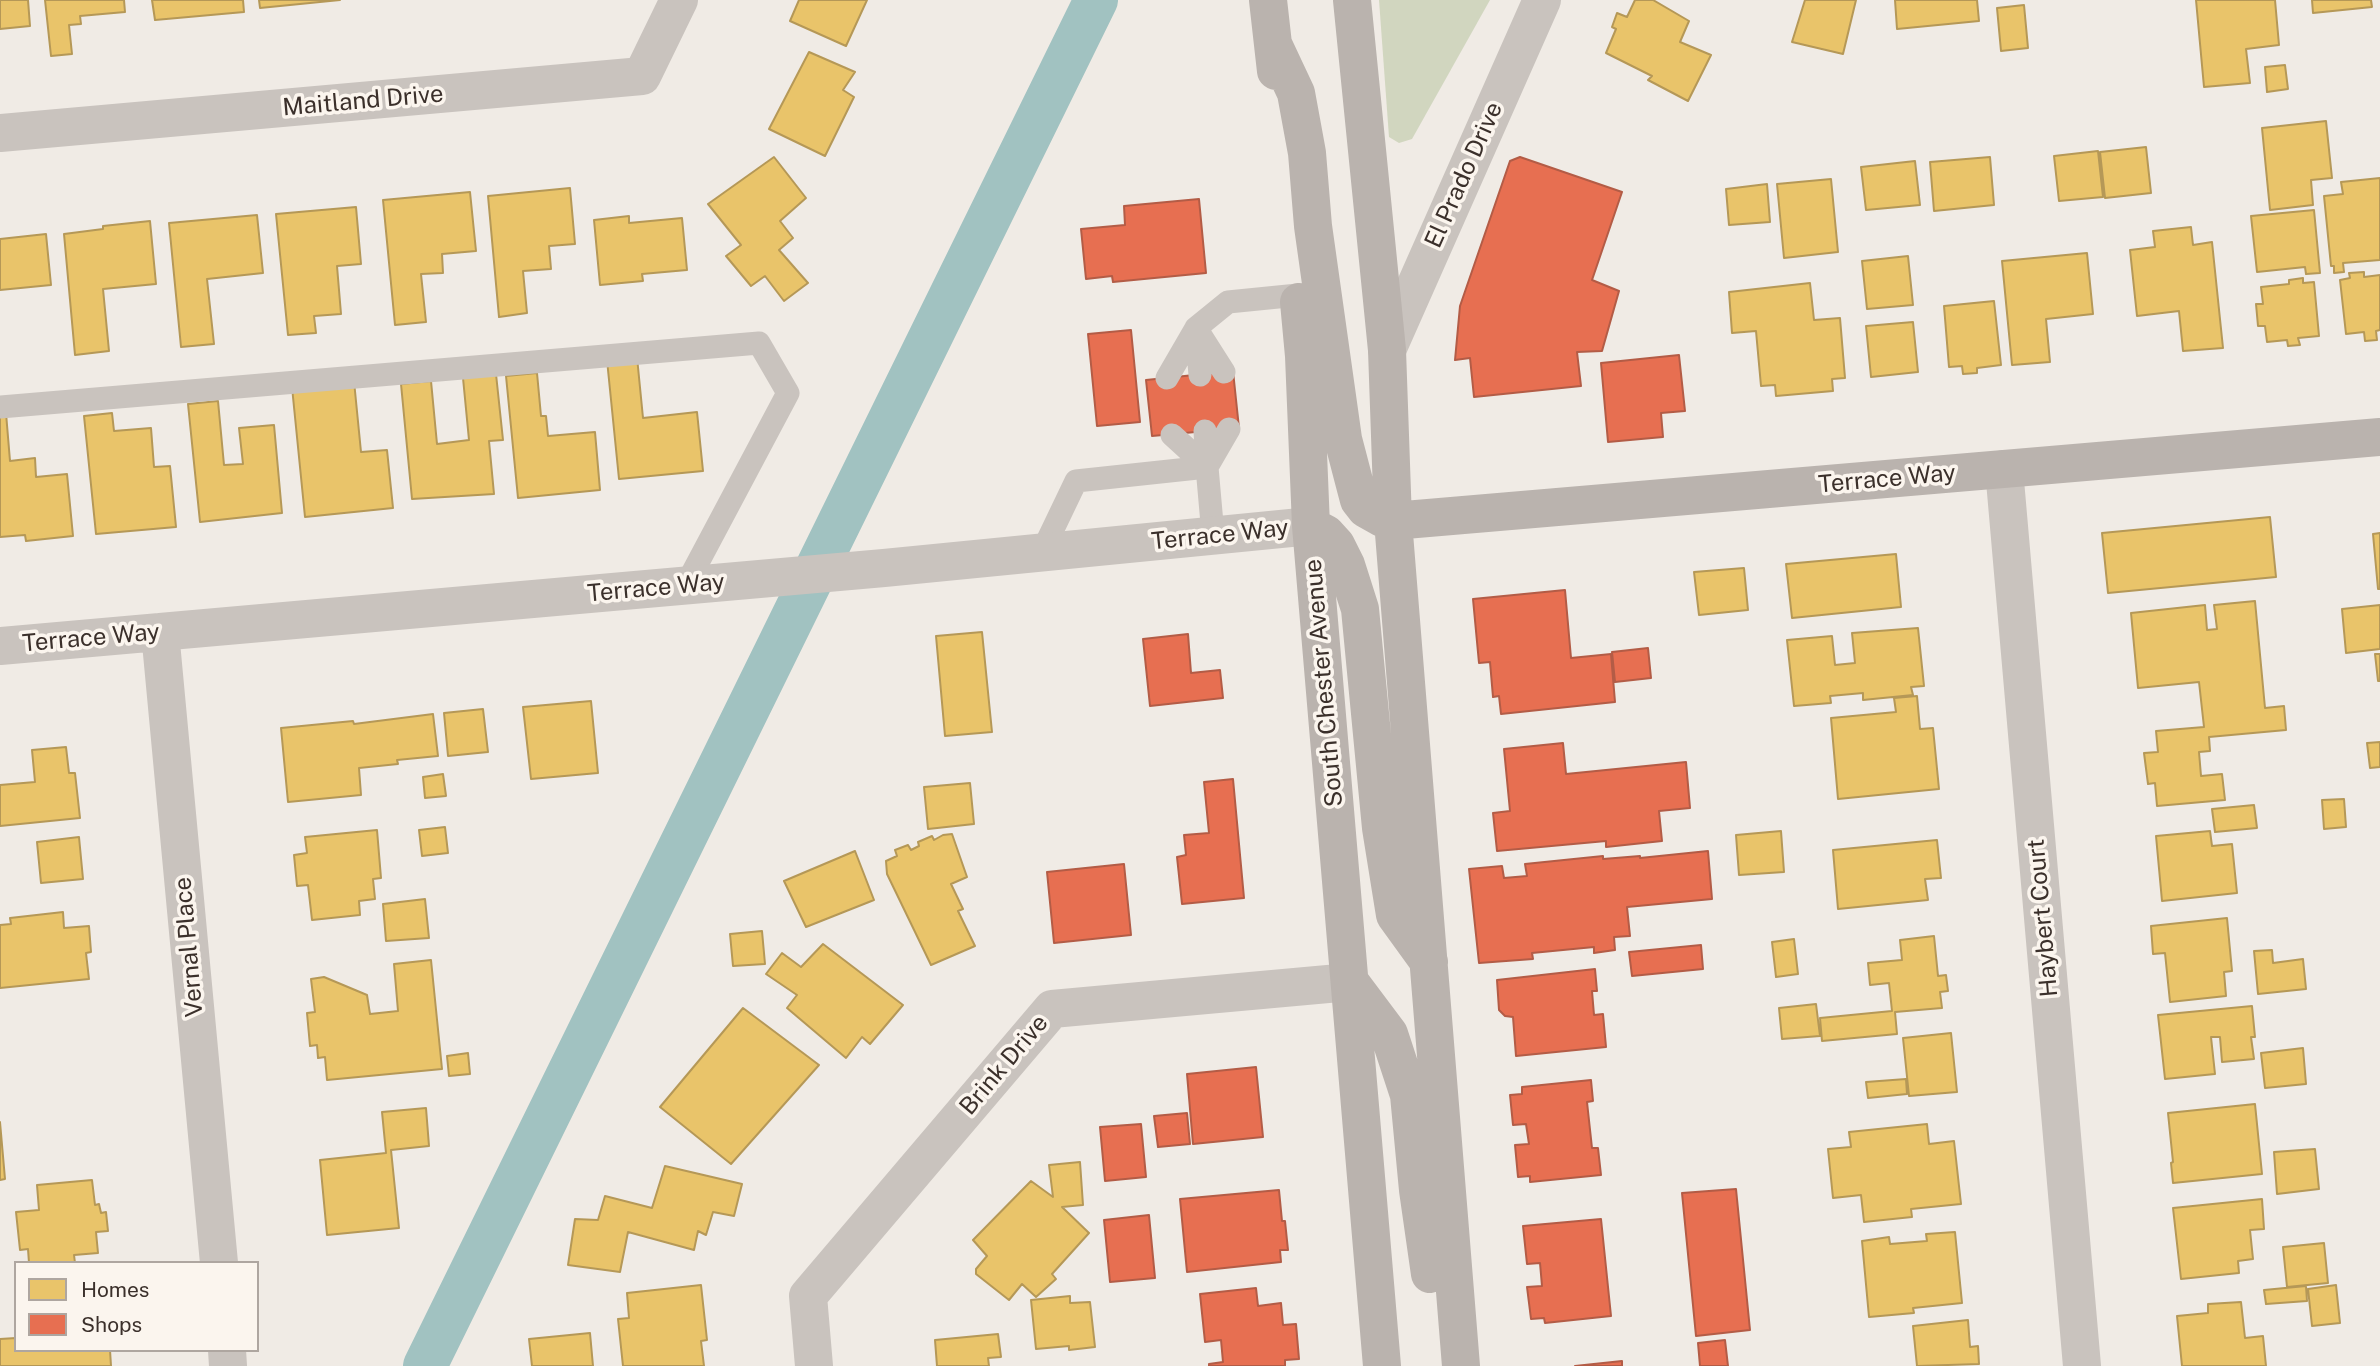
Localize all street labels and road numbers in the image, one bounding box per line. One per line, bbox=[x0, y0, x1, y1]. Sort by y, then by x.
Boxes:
street label: Maitland Drive bbox=[281, 80, 445, 122]
street label: El Prado Drive bbox=[1419, 98, 1509, 252]
street label: Terrace Way bbox=[1817, 459, 1957, 499]
street label: Terrace Way bbox=[1150, 513, 1290, 557]
street label: South Chester Avenue bbox=[1299, 558, 1349, 808]
street label: Terrace Way bbox=[586, 568, 726, 608]
street label: Terrace Way bbox=[21, 618, 161, 658]
street label: Haybert Court bbox=[2022, 838, 2064, 998]
street label: Vernal Place bbox=[169, 876, 209, 1018]
street label: Brink Drive bbox=[954, 1009, 1054, 1121]

